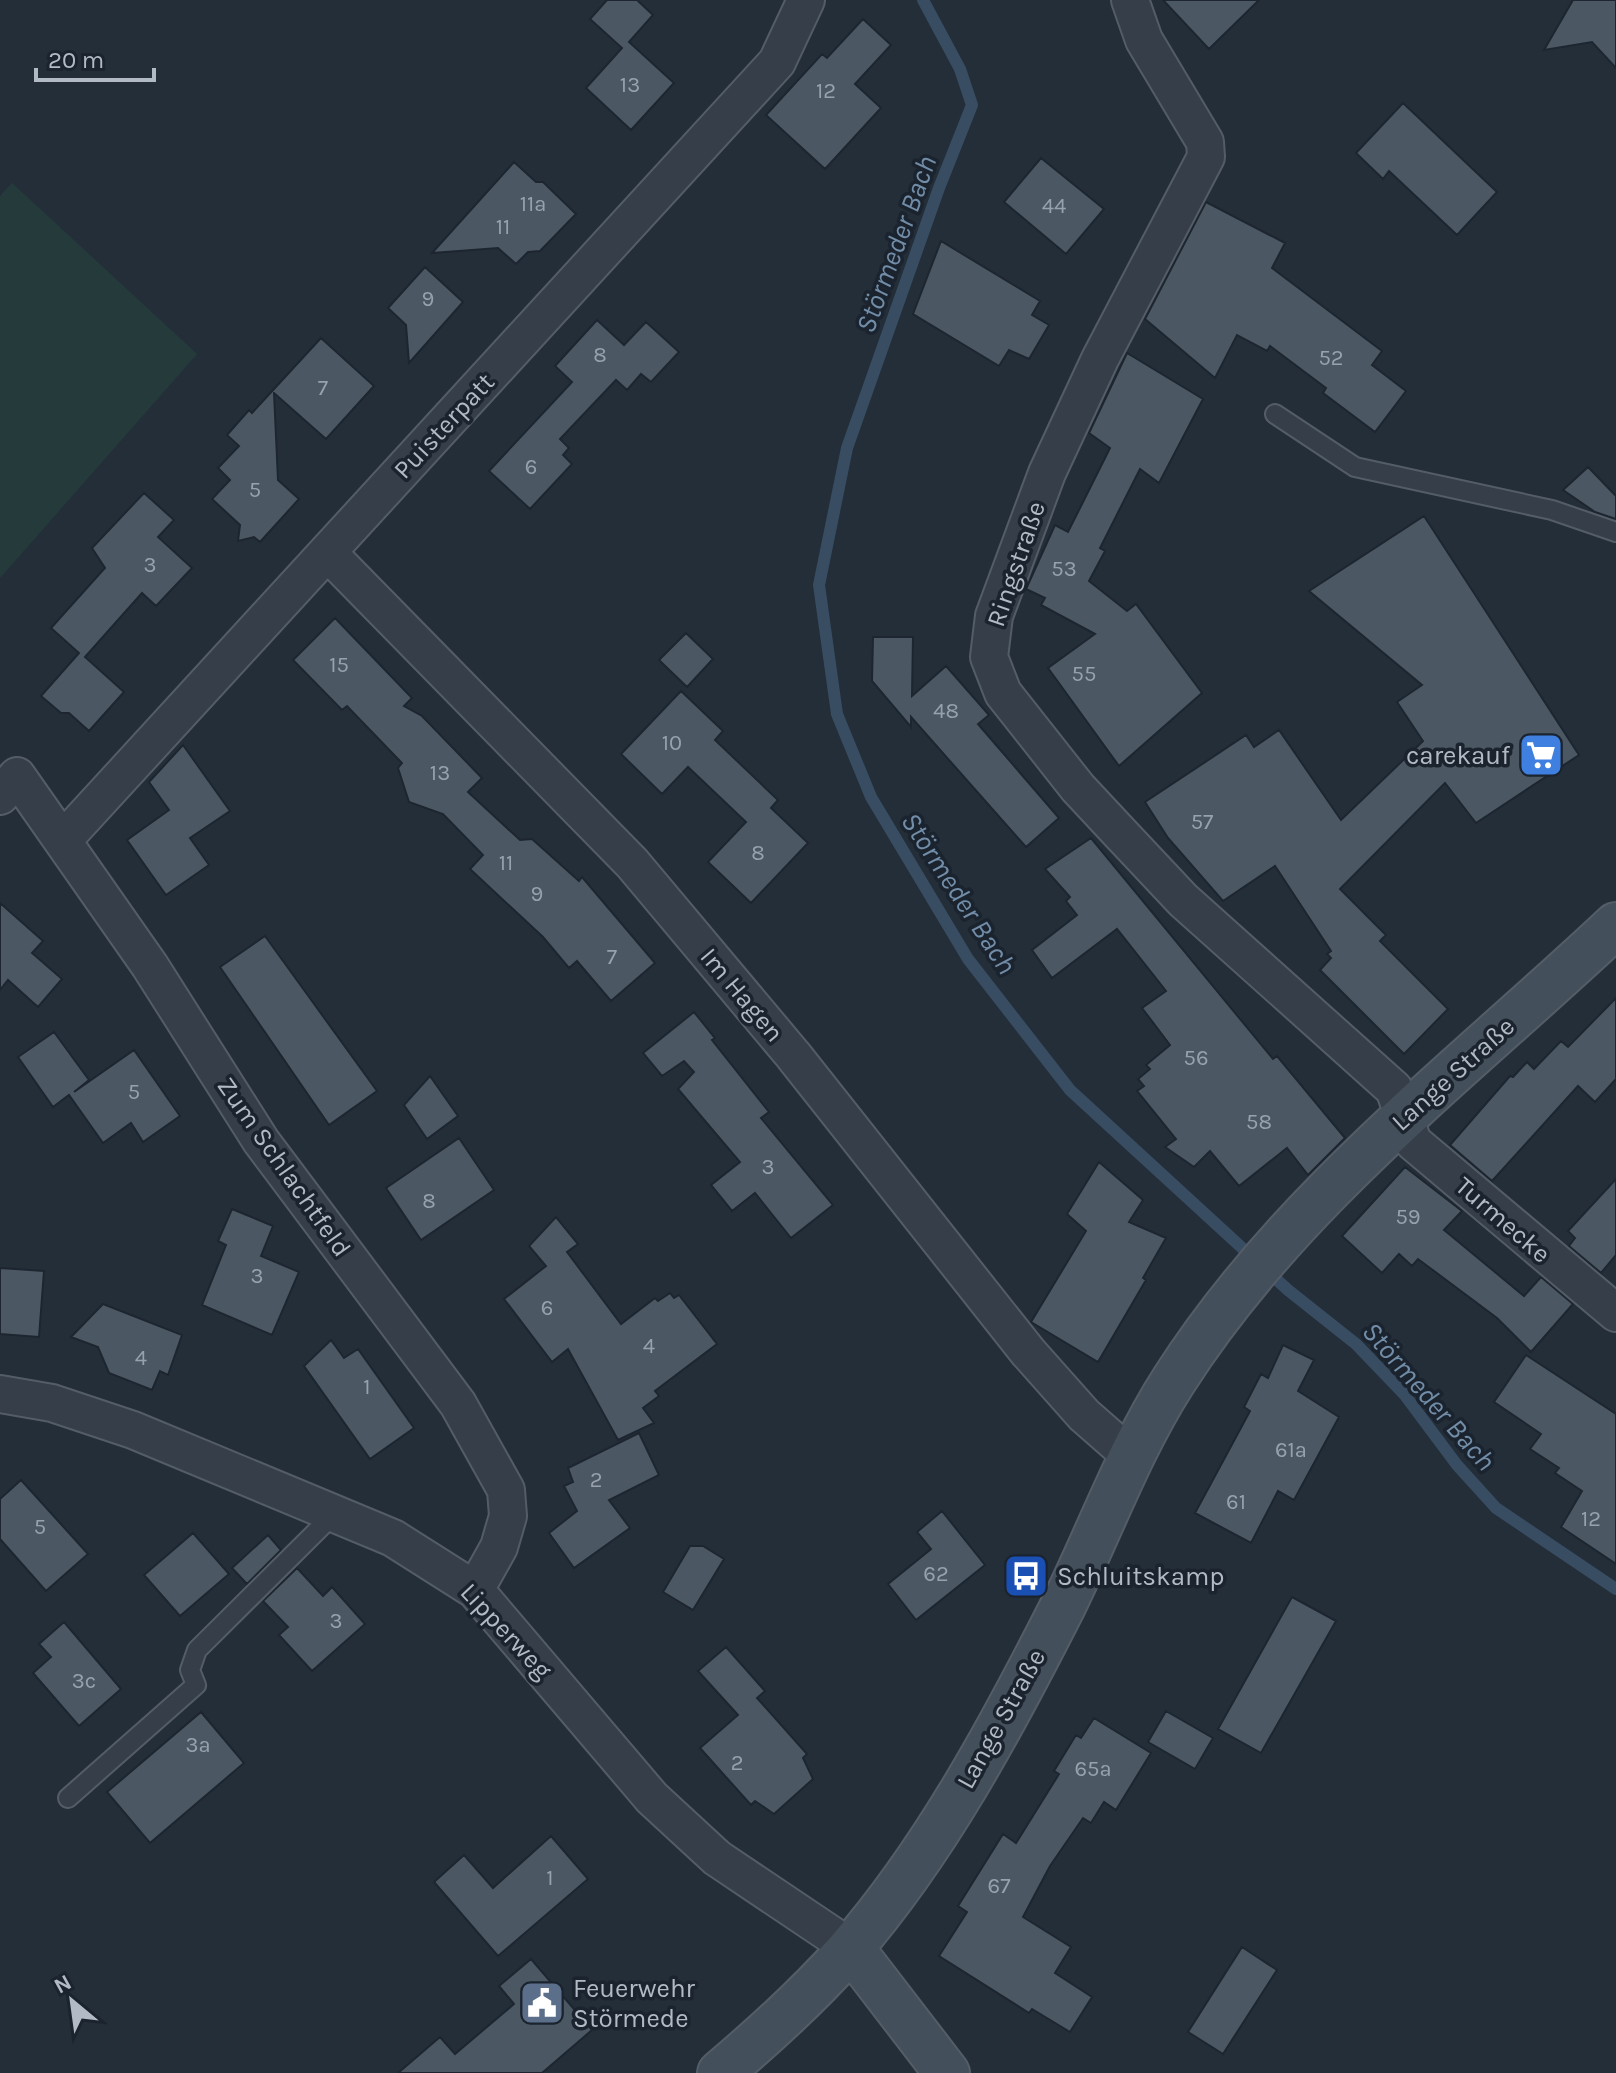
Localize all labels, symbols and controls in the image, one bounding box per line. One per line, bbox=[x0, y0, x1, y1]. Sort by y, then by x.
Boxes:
scale bar bbox=[36, 32, 154, 82]
text: 20 m bbox=[48, 46, 104, 74]
house number: 13 bbox=[620, 72, 640, 98]
house number: 12 bbox=[816, 78, 836, 104]
water label: Störmeder Bach bbox=[849, 151, 943, 337]
house number: 11a bbox=[520, 191, 546, 217]
house number: 44 bbox=[1042, 193, 1066, 219]
house number: 11 bbox=[496, 214, 510, 240]
house number: 9 bbox=[422, 286, 434, 312]
house number: 8 bbox=[593, 342, 607, 368]
house number: 52 bbox=[1318, 345, 1344, 371]
street label: Puisterpatt bbox=[387, 367, 501, 485]
house number: 7 bbox=[318, 375, 328, 401]
house number: 6 bbox=[525, 454, 537, 480]
house number: 5 bbox=[249, 477, 261, 503]
street label: Ringstraße bbox=[980, 497, 1052, 631]
house number: 3 bbox=[144, 552, 157, 578]
house number: 53 bbox=[1051, 556, 1077, 582]
house number: 15 bbox=[329, 652, 349, 678]
house number: 55 bbox=[1072, 661, 1096, 687]
house number: 48 bbox=[933, 698, 959, 724]
house number: 10 bbox=[662, 730, 682, 756]
supermarket icon: carekauf bbox=[1517, 731, 1565, 779]
place label: carekauf bbox=[1406, 740, 1511, 771]
house number: 13 bbox=[430, 760, 450, 786]
water label: Störmeder Bach bbox=[894, 806, 1024, 980]
house number: 57 bbox=[1191, 809, 1213, 835]
house number: 8 bbox=[751, 840, 765, 866]
house number: 11 bbox=[499, 850, 513, 876]
house number: 9 bbox=[531, 881, 543, 907]
street label: Im Hagen bbox=[694, 942, 790, 1048]
house number: 7 bbox=[607, 944, 617, 970]
street label: Lange Straße bbox=[1385, 1011, 1521, 1137]
house number: 56 bbox=[1183, 1045, 1209, 1071]
street label: Zum Schlachtfeld bbox=[211, 1071, 357, 1263]
house number: 5 bbox=[128, 1079, 140, 1105]
house number: 58 bbox=[1246, 1109, 1272, 1135]
house number: 3 bbox=[762, 1154, 775, 1180]
street label: Turmecke bbox=[1449, 1170, 1557, 1270]
house number: 8 bbox=[422, 1188, 436, 1214]
house number: 59 bbox=[1395, 1204, 1421, 1230]
house number: 3 bbox=[251, 1263, 264, 1289]
house number: 6 bbox=[541, 1295, 553, 1321]
water label: Störmeder Bach bbox=[1356, 1315, 1502, 1477]
house number: 4 bbox=[643, 1333, 655, 1359]
house number: 4 bbox=[135, 1345, 147, 1371]
house number: 1 bbox=[363, 1374, 371, 1400]
house number: 61a bbox=[1275, 1437, 1307, 1463]
house number: 2 bbox=[590, 1467, 602, 1493]
house number: 61 bbox=[1226, 1489, 1246, 1515]
house number: 12 bbox=[1581, 1506, 1601, 1532]
house number: 5 bbox=[34, 1514, 46, 1540]
bus stop icon: Schluitskamp bbox=[1002, 1552, 1050, 1600]
house number: 62 bbox=[923, 1561, 949, 1587]
place label: Schluitskamp bbox=[1057, 1561, 1225, 1592]
street label: Lipperweg bbox=[454, 1577, 558, 1686]
house number: 3 bbox=[330, 1608, 343, 1634]
street label: Lange Straße bbox=[950, 1644, 1052, 1794]
house number: 3c bbox=[72, 1668, 96, 1694]
house number: 3a bbox=[185, 1732, 211, 1758]
house number: 2 bbox=[731, 1750, 743, 1776]
house number: 65a bbox=[1074, 1756, 1112, 1782]
house number: 1 bbox=[546, 1865, 554, 1891]
house number: 67 bbox=[988, 1873, 1010, 1899]
north arrow bbox=[32, 1961, 112, 2041]
text: N bbox=[50, 1969, 76, 2000]
place label: Feuerwehr Störmede bbox=[573, 1973, 696, 2034]
public building icon: Feuerwehr Störmede bbox=[518, 1979, 566, 2027]

